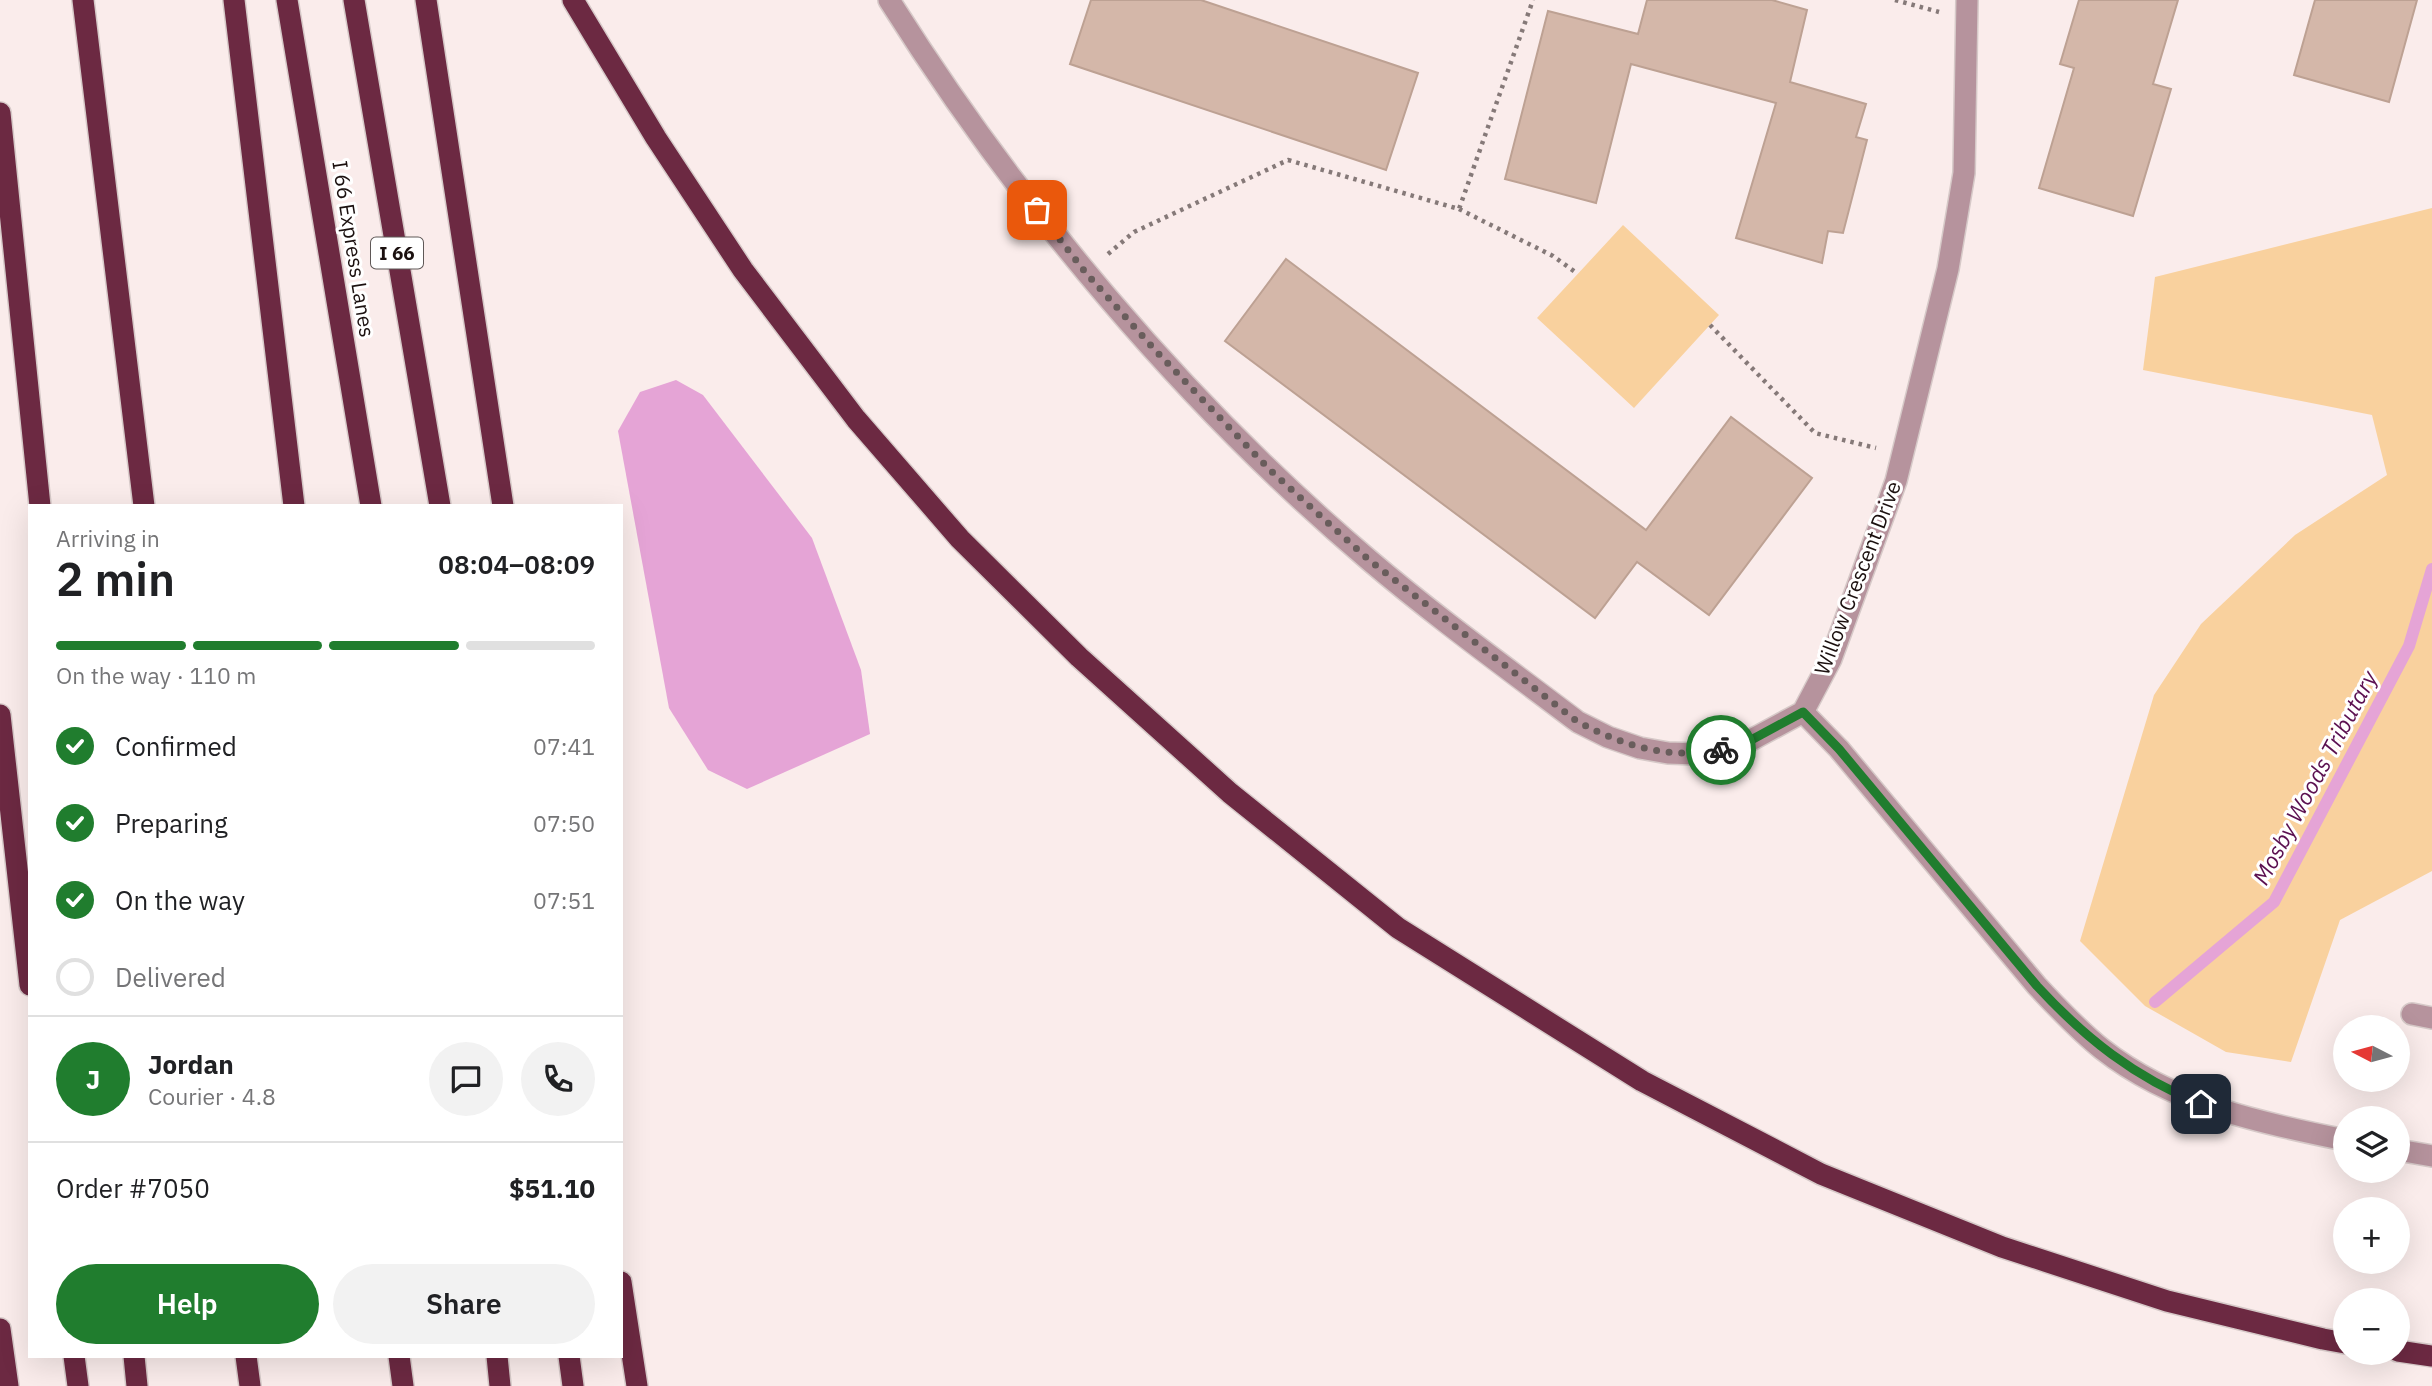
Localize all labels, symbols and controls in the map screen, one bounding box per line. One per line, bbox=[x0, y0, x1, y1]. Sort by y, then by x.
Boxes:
street label: I 66 Express Lanes bbox=[326, 159, 382, 339]
pin bbox=[1007, 180, 1067, 240]
icon: bag bbox=[1018, 191, 1056, 229]
road number: I 66 bbox=[371, 238, 423, 268]
street label: Willow Crescent Drive bbox=[1807, 477, 1907, 679]
text: Arriving in bbox=[56, 523, 160, 553]
text: 08:04–08:09 bbox=[438, 547, 595, 581]
text: 2 min bbox=[56, 549, 175, 609]
text: On the way · 110 m bbox=[56, 660, 256, 690]
water label: Mosby Woods Tributary bbox=[2245, 665, 2384, 890]
courier bbox=[1686, 715, 1756, 785]
icon: check bbox=[56, 727, 94, 765]
text: Confirmed bbox=[115, 729, 237, 763]
text: 07:41 bbox=[533, 731, 595, 761]
icon: bike bbox=[1702, 731, 1740, 769]
icon: check bbox=[56, 804, 94, 842]
text: Preparing bbox=[115, 806, 228, 840]
text: 07:50 bbox=[533, 808, 595, 838]
icon: check bbox=[56, 881, 94, 919]
text: On the way bbox=[115, 883, 245, 917]
text: 07:51 bbox=[533, 885, 595, 915]
text: Delivered bbox=[115, 960, 226, 994]
north arrow bbox=[2333, 1015, 2410, 1092]
map controls bbox=[2333, 1015, 2410, 1365]
button: chat bbox=[429, 1042, 503, 1116]
button: phone bbox=[521, 1042, 595, 1116]
text: Jordan bbox=[148, 1047, 234, 1081]
text: J bbox=[86, 1062, 100, 1096]
pin bbox=[2171, 1074, 2231, 1134]
text: Courier · 4.8 bbox=[148, 1081, 276, 1111]
icon: home bbox=[2182, 1085, 2220, 1123]
button: layers bbox=[2333, 1106, 2410, 1183]
text: Order #7050 bbox=[56, 1171, 210, 1205]
text: $51.10 bbox=[509, 1171, 595, 1205]
button: + bbox=[2333, 1197, 2410, 1274]
button: Help bbox=[56, 1264, 319, 1344]
button: Share bbox=[333, 1264, 595, 1344]
button: − bbox=[2333, 1288, 2410, 1365]

